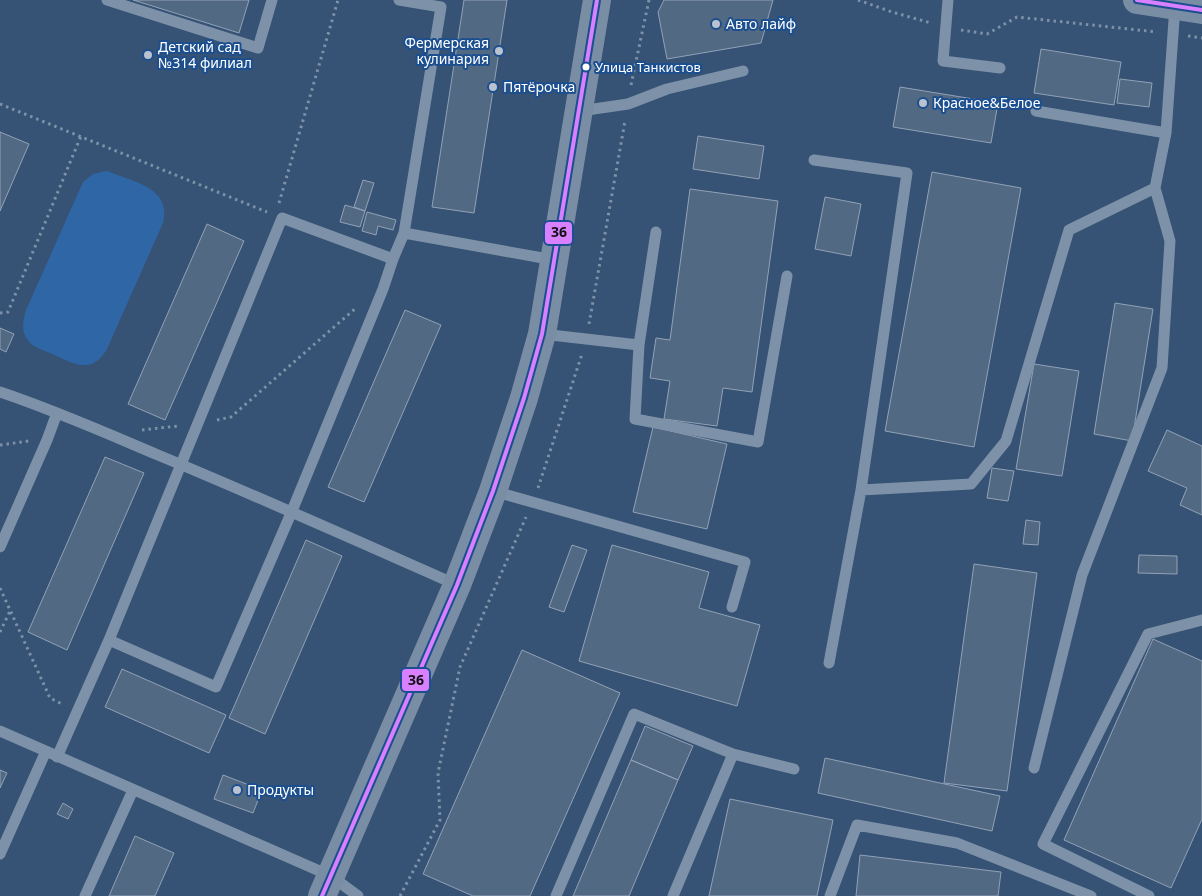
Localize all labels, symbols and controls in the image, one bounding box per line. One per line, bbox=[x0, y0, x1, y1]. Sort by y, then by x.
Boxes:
place label: Авто лайф bbox=[726, 14, 796, 33]
marker: Авто лайф bbox=[710, 18, 722, 30]
place label: Фермерская кулинария bbox=[404, 33, 489, 68]
place label: Детский сад №314 филиал bbox=[158, 37, 252, 72]
marker: Фермерская кулинария bbox=[493, 45, 505, 57]
marker: Детский сад №314 филиал bbox=[142, 49, 154, 61]
place label: Улица Танкистов bbox=[595, 58, 701, 76]
marker: Улица Танкистов bbox=[581, 62, 591, 72]
place label: Пятёрочка bbox=[503, 77, 575, 96]
marker: Пятёрочка bbox=[487, 81, 499, 93]
place label: Красное&Белое bbox=[933, 93, 1041, 112]
marker: Красное&Белое bbox=[917, 97, 929, 109]
line badge: 36 bbox=[544, 221, 573, 245]
text: 36 bbox=[551, 222, 567, 241]
line badge: 36 bbox=[401, 668, 430, 692]
text: 36 bbox=[408, 670, 424, 689]
place label: Продукты bbox=[247, 780, 314, 799]
marker: Продукты bbox=[231, 784, 243, 796]

